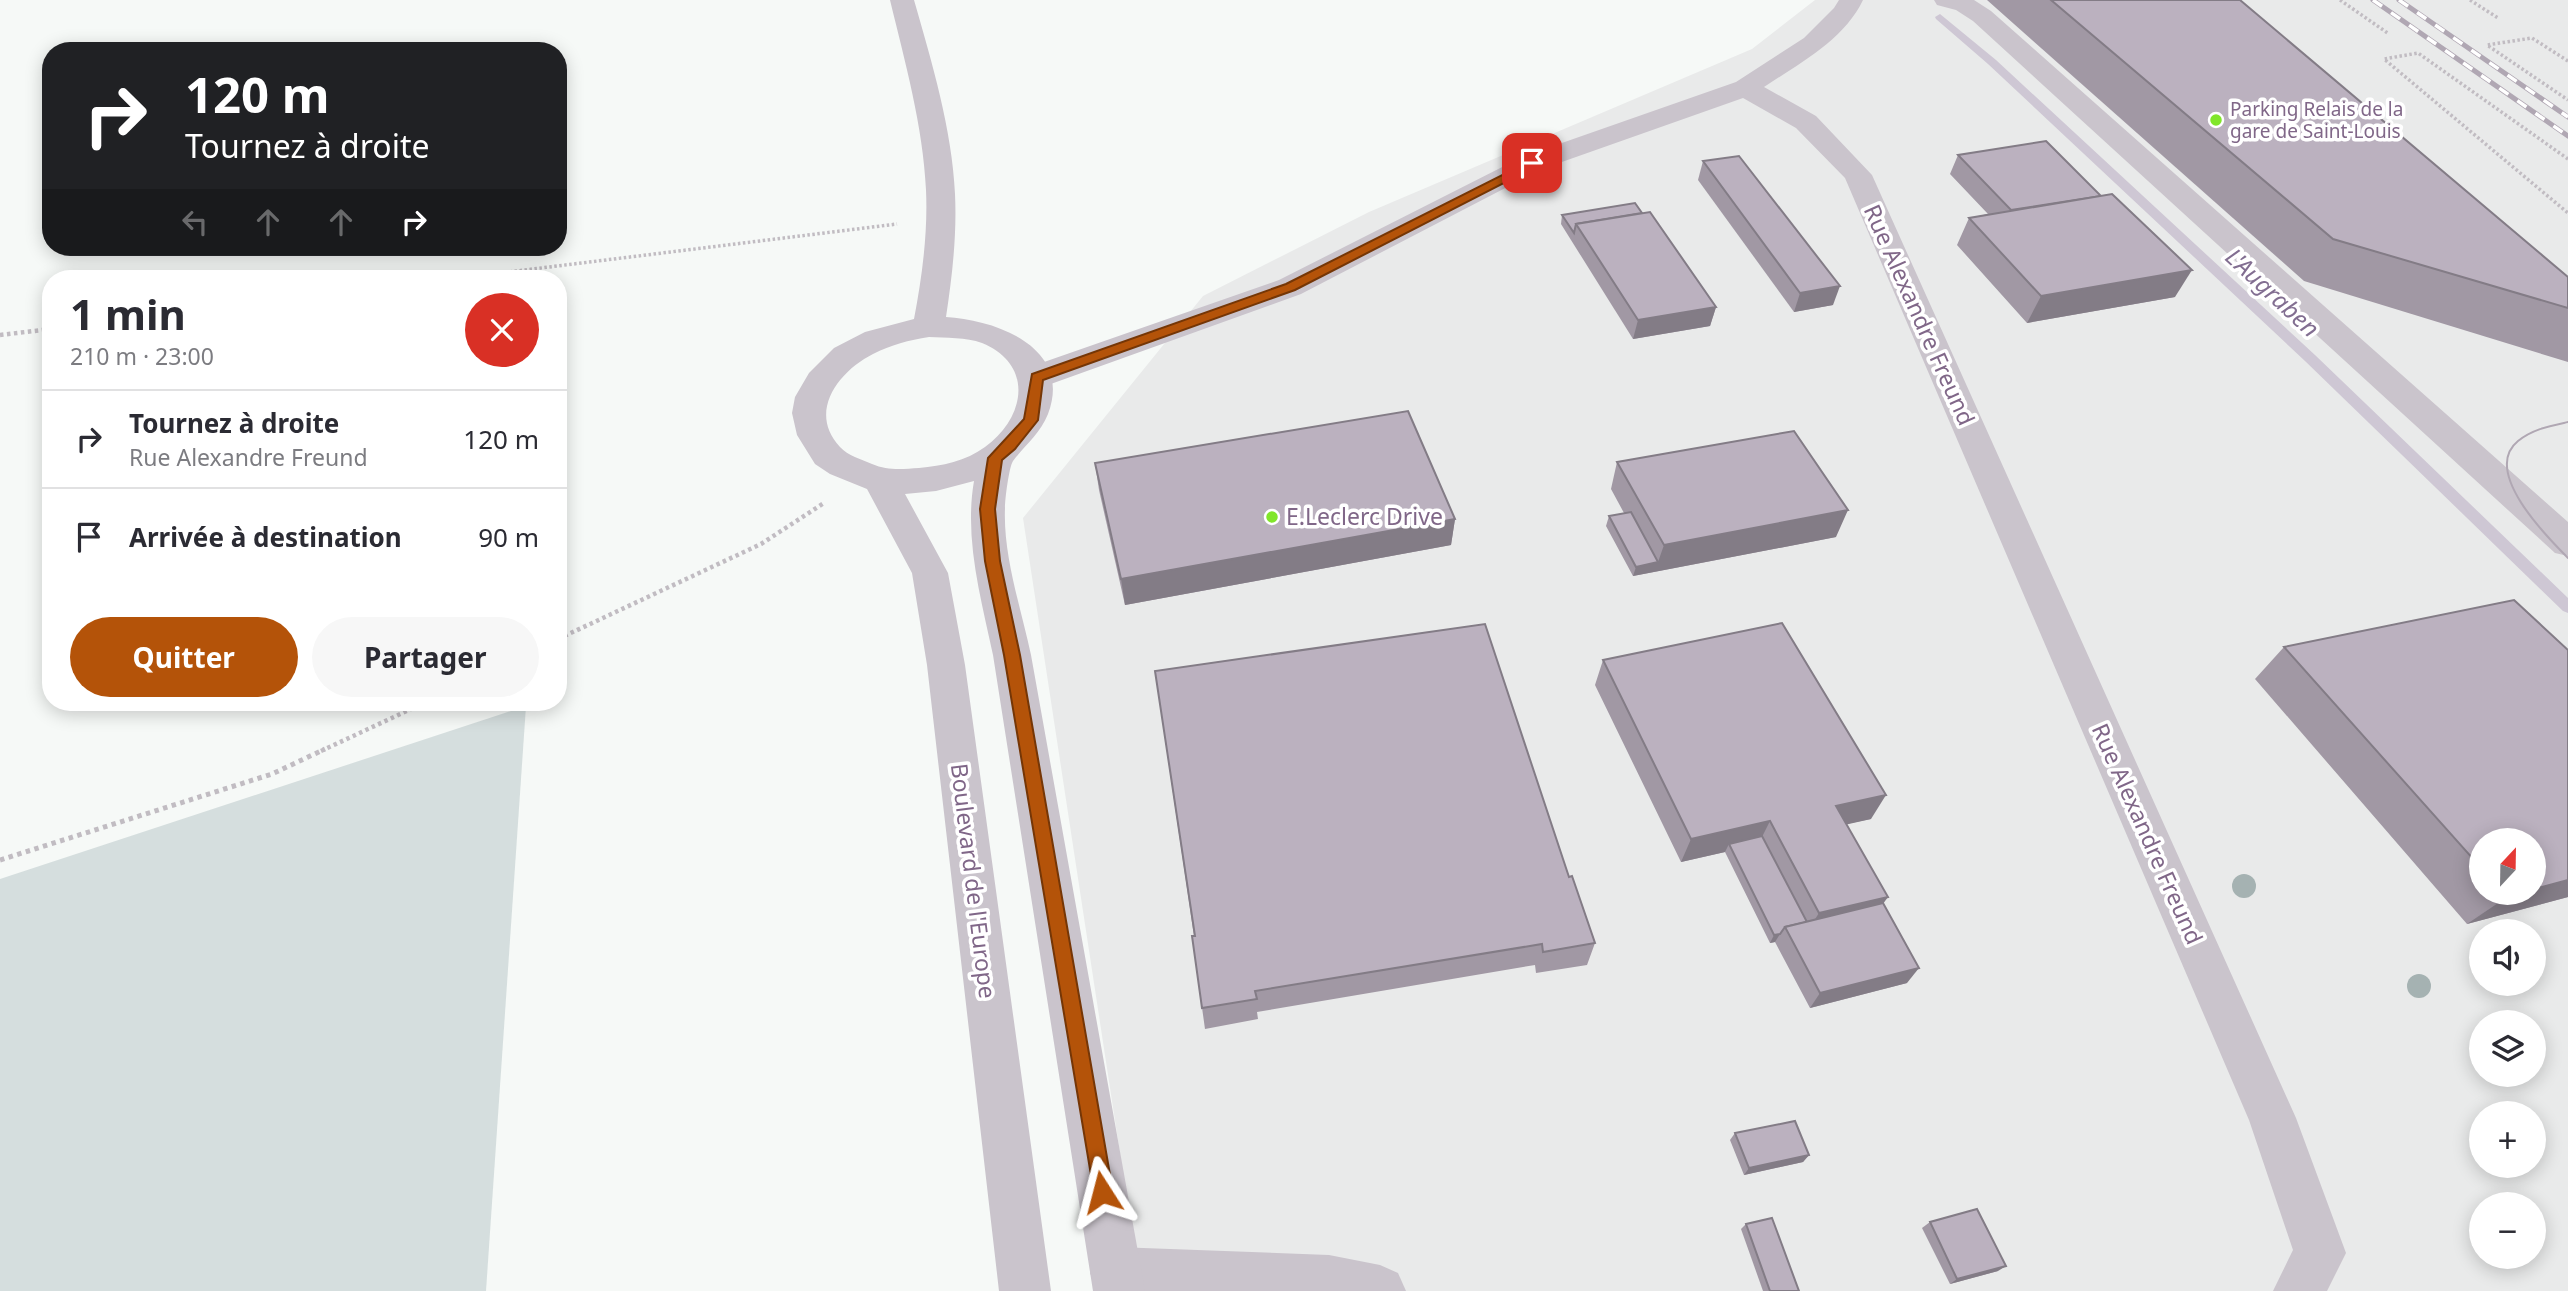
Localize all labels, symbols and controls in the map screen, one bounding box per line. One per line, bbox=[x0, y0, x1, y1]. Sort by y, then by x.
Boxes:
text: 120 m bbox=[185, 61, 330, 127]
icon: right bbox=[70, 70, 161, 161]
place label: Parking Relais de la gare de Saint-Louis bbox=[2230, 96, 2403, 144]
marker: Parking Relais de la gare de Saint-Louis bbox=[2208, 112, 2224, 128]
text: Tournez à droite bbox=[185, 124, 430, 167]
pin bbox=[1502, 133, 1562, 193]
icon: arrive bbox=[1513, 144, 1551, 182]
street label: Rue Alexandre Freund bbox=[1857, 199, 1983, 430]
icon: left bbox=[176, 203, 214, 241]
icon: ahead bbox=[249, 203, 287, 241]
icon: ahead bbox=[322, 203, 360, 241]
icon: right bbox=[395, 203, 433, 241]
water label: L'Augraben bbox=[2219, 240, 2327, 344]
text: 1 min bbox=[70, 285, 186, 342]
button: close bbox=[465, 293, 539, 367]
text: 210 m · 23:00 bbox=[70, 340, 214, 372]
text: Tournez à droite bbox=[129, 405, 339, 441]
icon: right bbox=[70, 420, 108, 458]
text: 120 m bbox=[463, 421, 539, 457]
text: Rue Alexandre Freund bbox=[129, 441, 368, 473]
place label: E.Leclerc Drive bbox=[1286, 500, 1443, 532]
marker: E.Leclerc Drive bbox=[1264, 509, 1280, 525]
icon: arrive bbox=[70, 518, 108, 556]
text: Arrivée à destination bbox=[129, 519, 402, 555]
text: 90 m bbox=[478, 519, 539, 555]
button: Quitter bbox=[70, 617, 298, 697]
button: Partager bbox=[312, 617, 539, 697]
street label: Rue Alexandre Freund bbox=[2085, 718, 2211, 949]
street label: Boulevard de l'Europe bbox=[944, 762, 1004, 1000]
north arrow bbox=[2469, 828, 2546, 905]
map controls bbox=[2469, 828, 2546, 1269]
button: sound bbox=[2469, 919, 2546, 996]
button: layers bbox=[2469, 1010, 2546, 1087]
button: + bbox=[2469, 1101, 2546, 1178]
position arrow bbox=[1065, 1155, 1139, 1229]
button: − bbox=[2469, 1192, 2546, 1269]

